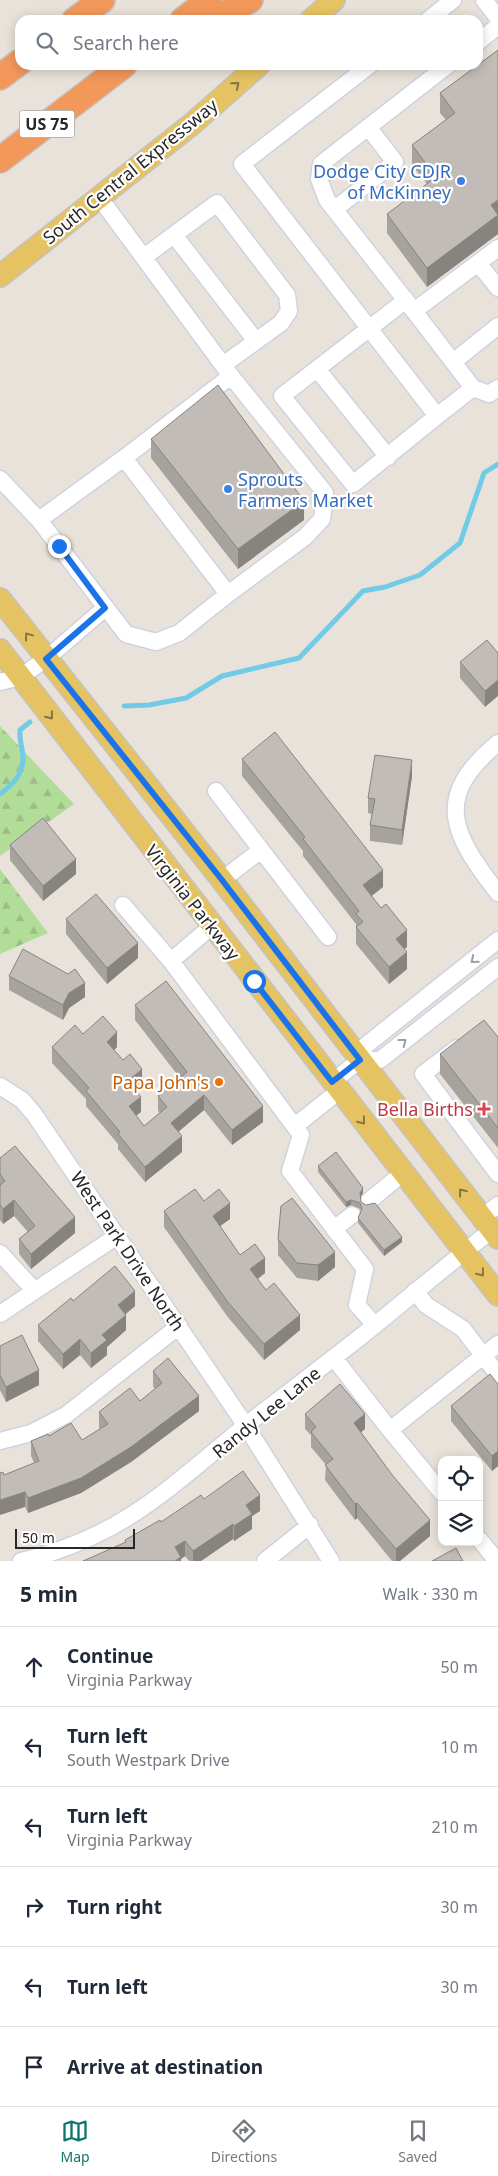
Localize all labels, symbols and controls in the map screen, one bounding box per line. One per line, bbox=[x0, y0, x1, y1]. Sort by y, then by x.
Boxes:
search box bbox=[15, 15, 483, 70]
icon: search bbox=[33, 29, 61, 57]
text: Search here bbox=[73, 30, 179, 56]
one-way arrow bbox=[231, 82, 240, 91]
street label: South Central Expressway bbox=[38, 92, 223, 249]
road number: US 75 bbox=[20, 110, 74, 138]
place label: Dodge City CDJR of McKinney bbox=[313, 159, 452, 204]
marker: Dodge City CDJR of McKinney bbox=[455, 175, 467, 187]
place label: Sprouts Farmers Market bbox=[238, 467, 373, 512]
marker: Sprouts Farmers Market bbox=[222, 483, 234, 495]
route end bbox=[48, 535, 71, 558]
one-way arrow bbox=[26, 633, 34, 642]
one-way arrow bbox=[44, 710, 52, 719]
street label: Virginia Parkway bbox=[140, 839, 246, 965]
one-way arrow bbox=[470, 954, 479, 963]
route start bbox=[243, 970, 266, 993]
one-way arrow bbox=[397, 1039, 407, 1048]
place label: Papa John's bbox=[112, 1070, 209, 1094]
marker: Papa John's bbox=[213, 1076, 225, 1088]
place label: Bella Births bbox=[377, 1097, 473, 1121]
marker: Bella Births bbox=[477, 1102, 491, 1116]
one-way arrow bbox=[357, 1115, 365, 1124]
street label: West Park Drive North bbox=[66, 1166, 190, 1336]
one-way arrow bbox=[459, 1188, 468, 1198]
one-way arrow bbox=[476, 1267, 484, 1276]
street label: Randy Lee Lane bbox=[207, 1361, 325, 1463]
map controls bbox=[438, 1456, 483, 1546]
button: locate bbox=[438, 1456, 483, 1501]
button: layers bbox=[438, 1501, 483, 1546]
scale bar bbox=[15, 1526, 135, 1549]
text: 50 m bbox=[22, 1528, 55, 1547]
text: 5 min bbox=[20, 1580, 78, 1608]
text: Walk · 330 m bbox=[383, 1583, 478, 1605]
text: Continue bbox=[67, 1643, 153, 1669]
icon: ahead bbox=[20, 1653, 48, 1681]
text: 50 m bbox=[441, 1656, 478, 1678]
text: Virginia Parkway bbox=[67, 1669, 192, 1691]
text: Turn left bbox=[67, 1723, 148, 1749]
icon: left bbox=[20, 1733, 48, 1761]
text: 10 m bbox=[441, 1736, 478, 1758]
text: South Westpark Drive bbox=[67, 1749, 230, 1771]
text: Turn left bbox=[67, 1803, 148, 1829]
icon: left bbox=[20, 1813, 48, 1841]
text: 210 m bbox=[431, 1816, 478, 1838]
text: Virginia Parkway bbox=[67, 1829, 192, 1851]
icon: right bbox=[20, 1893, 48, 1921]
text: Turn right bbox=[67, 1894, 162, 1920]
text: 30 m bbox=[441, 1896, 478, 1918]
icon: left bbox=[20, 1973, 48, 2001]
text: Turn left bbox=[67, 1974, 148, 2000]
text: 30 m bbox=[441, 1976, 478, 1998]
icon: arrive bbox=[20, 2053, 48, 2081]
text: Arrive at destination bbox=[67, 2054, 263, 2080]
tab: Map bbox=[61, 2117, 90, 2166]
tab: Directions bbox=[211, 2117, 277, 2166]
tab: Saved bbox=[398, 2117, 437, 2166]

